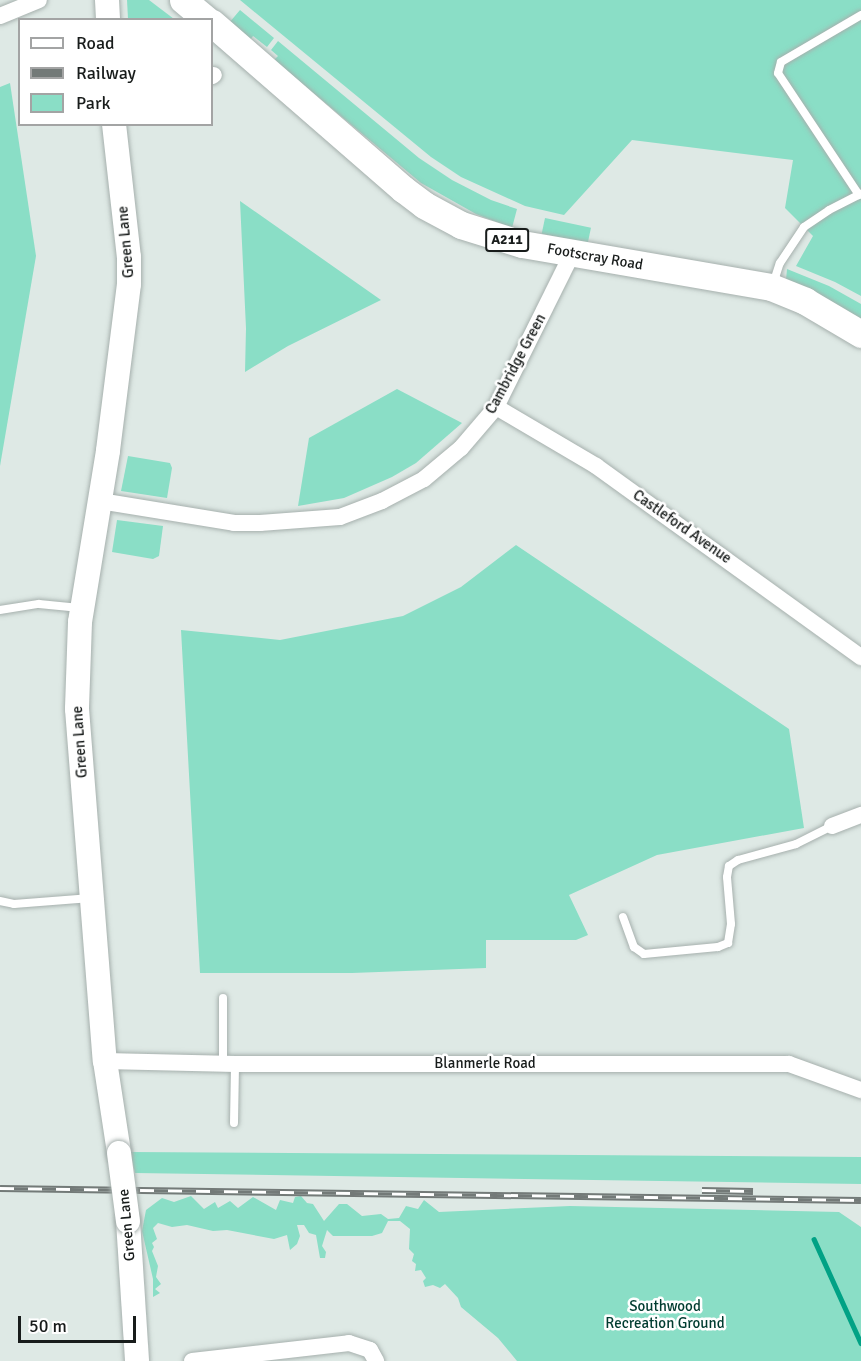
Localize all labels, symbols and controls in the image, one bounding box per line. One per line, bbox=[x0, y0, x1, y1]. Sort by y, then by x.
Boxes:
legend bbox=[18, 18, 213, 126]
text: Road bbox=[76, 32, 115, 54]
text: Railway bbox=[76, 62, 136, 84]
text: Park bbox=[76, 92, 111, 114]
street label: Green Lane bbox=[114, 205, 138, 279]
road number: A211 bbox=[484, 229, 530, 251]
street label: Footscray Road bbox=[546, 240, 644, 274]
street label: Cambridge Green bbox=[482, 311, 550, 417]
street label: Castleford Avenue bbox=[629, 486, 735, 568]
street label: Green Lane bbox=[68, 705, 92, 779]
street label: Blanmerle Road bbox=[434, 1055, 536, 1073]
street label: Green Lane bbox=[115, 1188, 139, 1262]
park label: Southwood Recreation Ground bbox=[605, 1297, 725, 1332]
scale bar bbox=[21, 1304, 140, 1342]
text: 50 m bbox=[29, 1315, 67, 1337]

